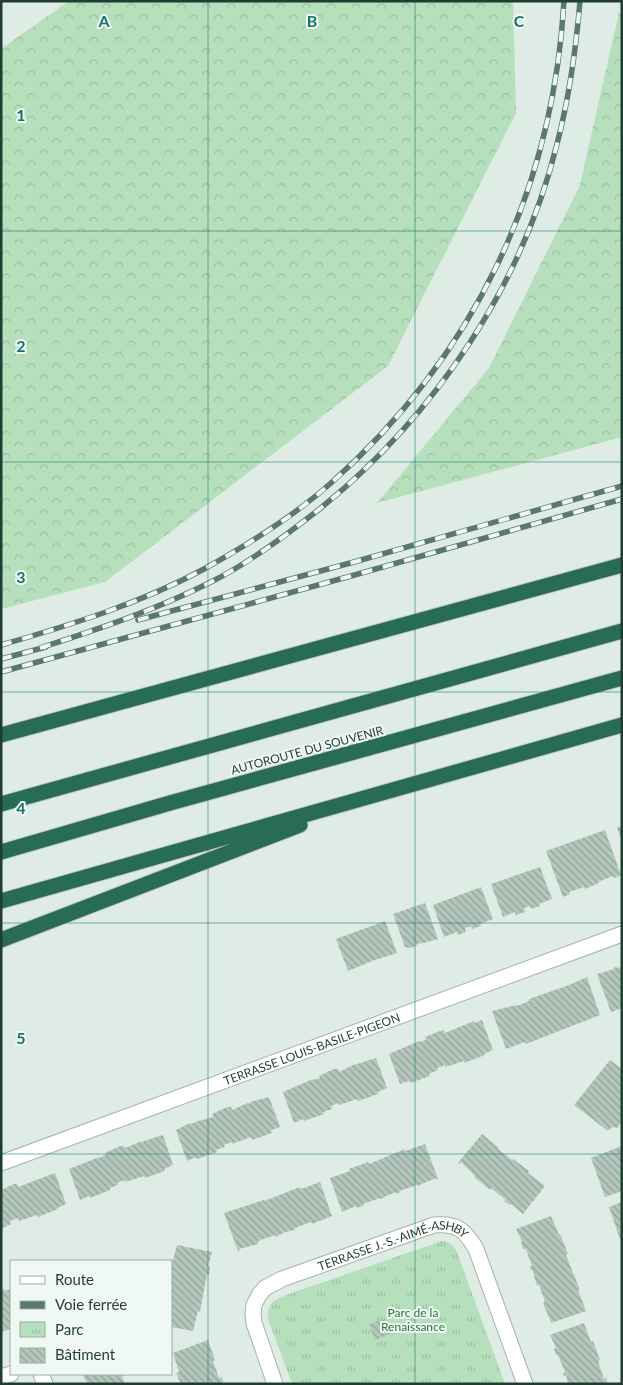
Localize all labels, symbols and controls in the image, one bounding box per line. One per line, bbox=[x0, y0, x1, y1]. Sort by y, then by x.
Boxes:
text: A bbox=[97, 11, 110, 30]
text: B bbox=[307, 11, 317, 30]
text: C bbox=[514, 11, 525, 30]
text: 1 bbox=[16, 105, 26, 124]
text: 2 bbox=[16, 336, 26, 355]
text: 3 bbox=[16, 567, 26, 586]
street label: AUTOROUTE DU SOUVENIR bbox=[229, 722, 385, 778]
text: 4 bbox=[16, 798, 26, 817]
street label: TERRASSE LOUIS-BASILE-PIGEON bbox=[221, 1009, 402, 1088]
text: 5 bbox=[16, 1028, 26, 1047]
street label: TERRASSE J.-S.-AIMÉ-ASHBY bbox=[316, 1217, 472, 1273]
legend bbox=[10, 1260, 172, 1375]
text: Route bbox=[55, 1270, 94, 1288]
text: Voie ferrée bbox=[55, 1295, 127, 1313]
park label: Parc de la Renaissance bbox=[381, 1305, 445, 1334]
text: Parc bbox=[55, 1320, 84, 1338]
text: Bâtiment bbox=[55, 1345, 116, 1363]

